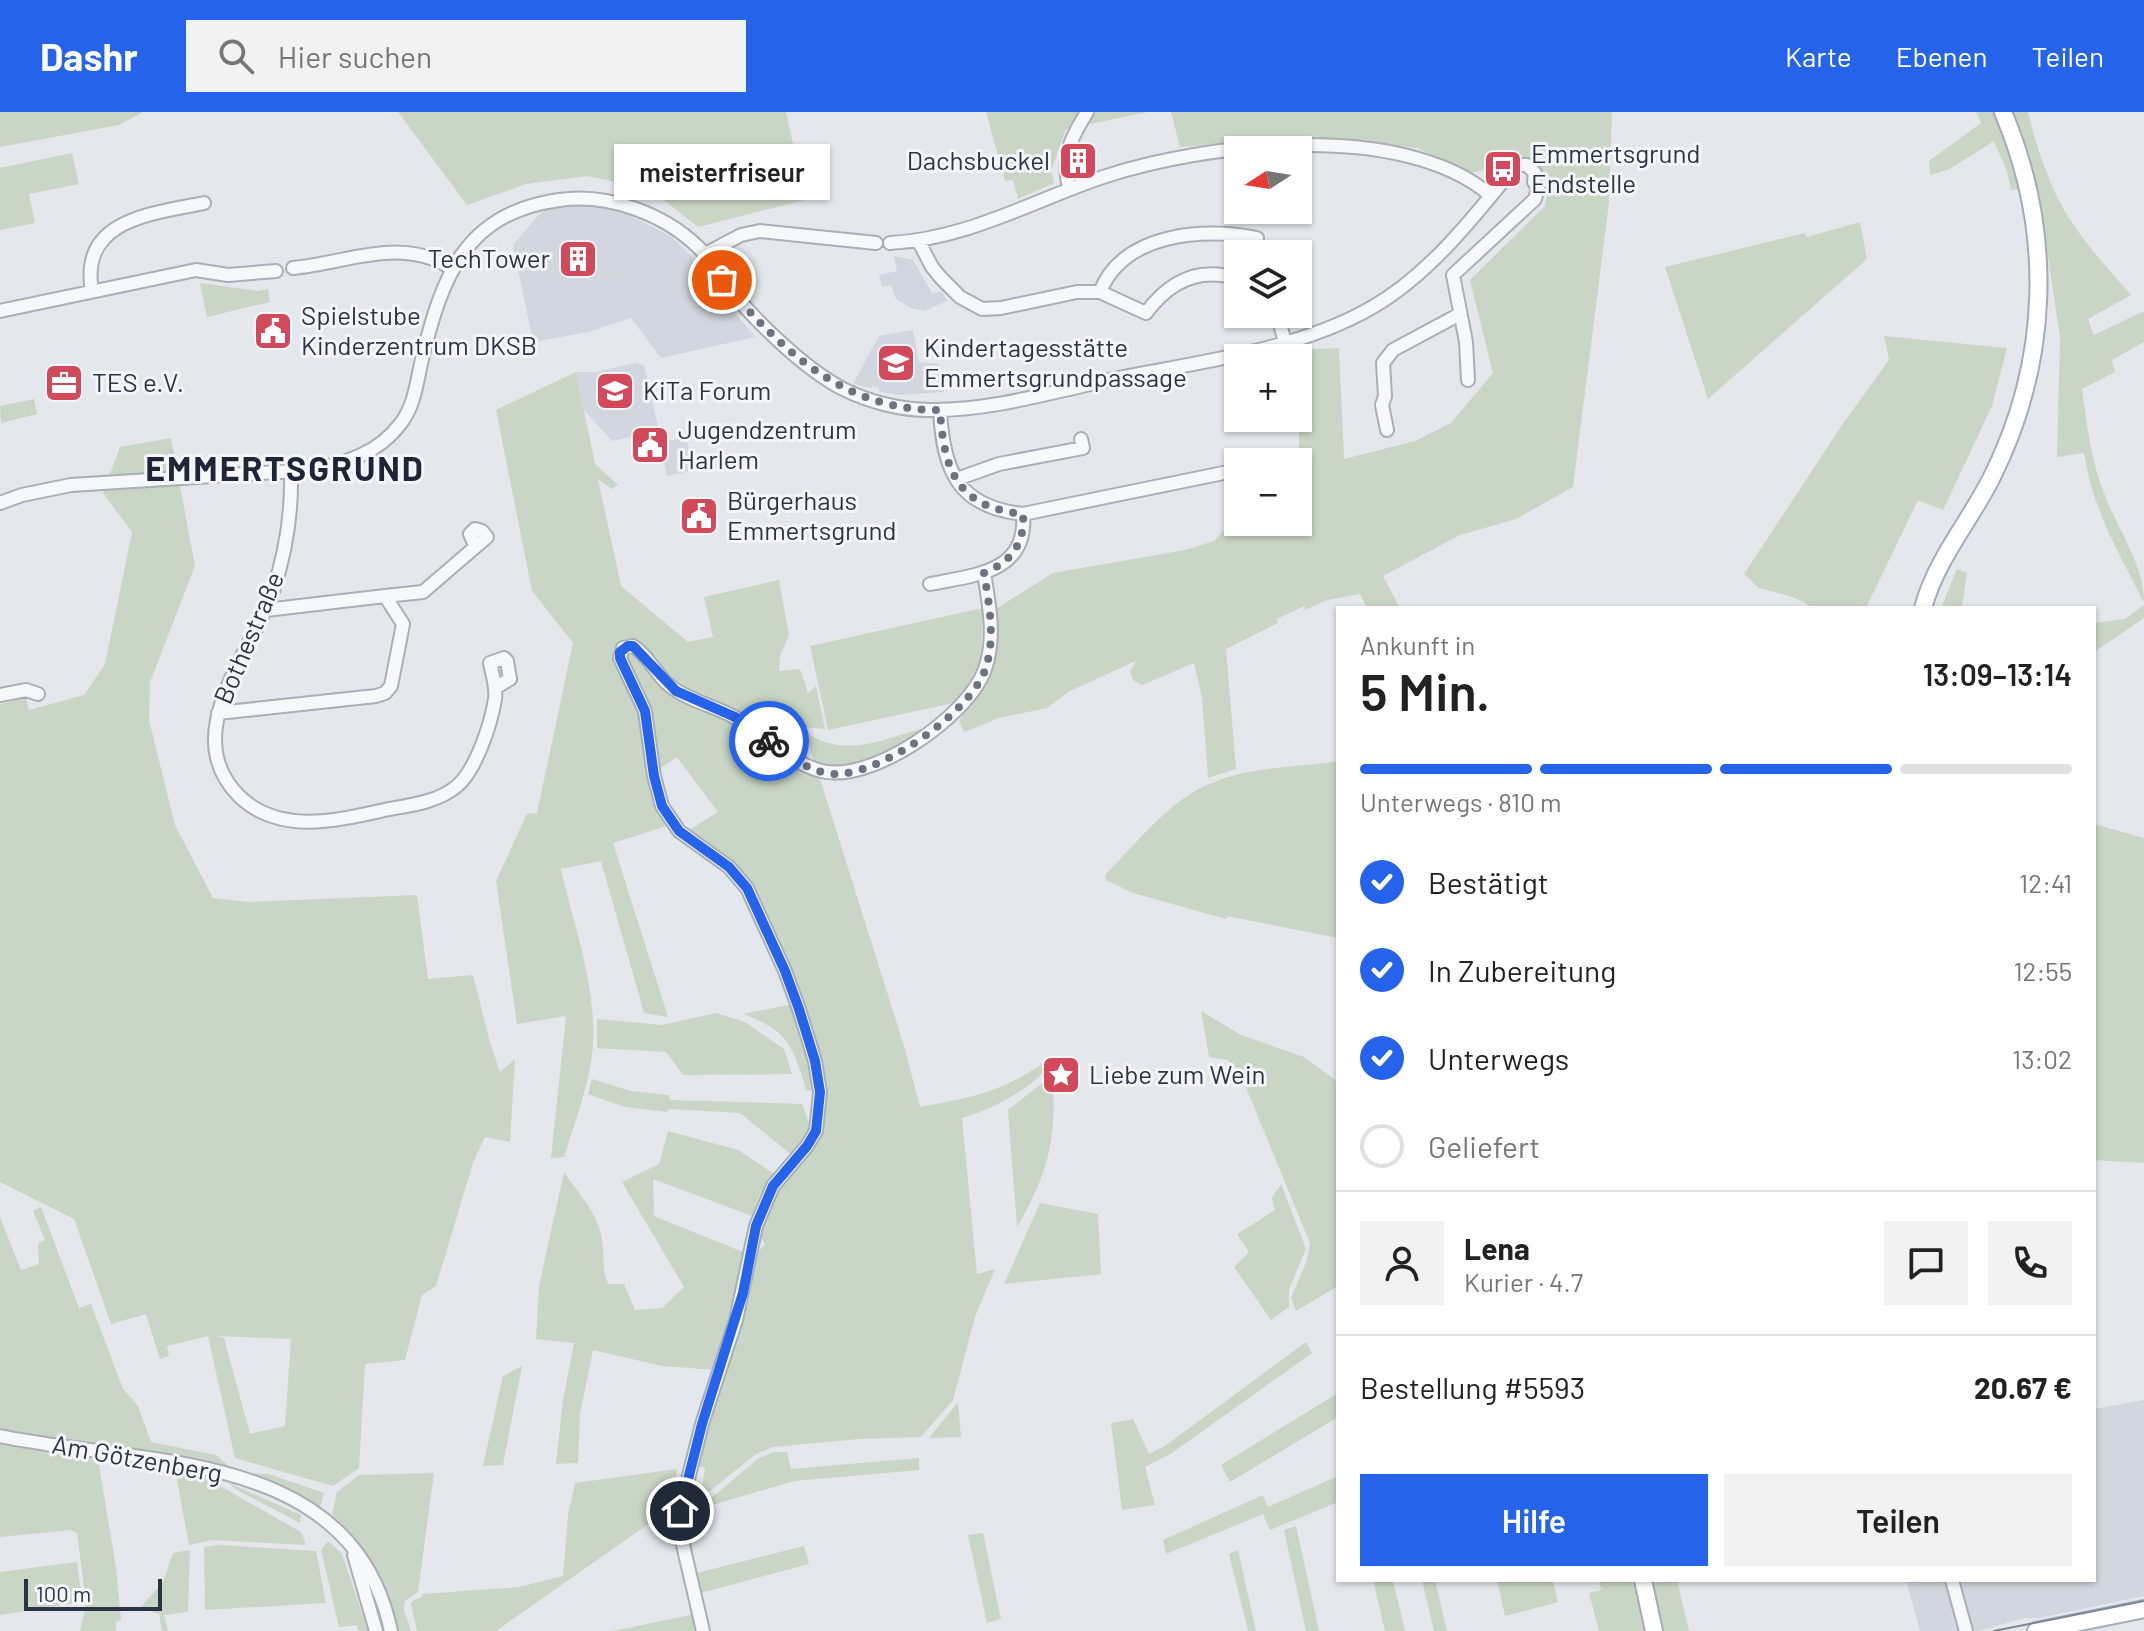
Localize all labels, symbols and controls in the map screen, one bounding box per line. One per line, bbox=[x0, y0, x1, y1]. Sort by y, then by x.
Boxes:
search box bbox=[186, 20, 746, 92]
text: Dashr bbox=[40, 33, 138, 79]
icon: search bbox=[214, 34, 258, 78]
text: Hier suchen bbox=[278, 38, 432, 74]
text: Karte bbox=[1785, 39, 1852, 73]
text: Ebenen bbox=[1896, 39, 1988, 73]
text: Teilen bbox=[2032, 39, 2104, 73]
north arrow bbox=[1224, 136, 1312, 224]
map controls bbox=[1224, 136, 1312, 536]
place label: Emmertsgrund Endstelle bbox=[1531, 137, 1701, 198]
building icon: Dachsbuckel bbox=[1057, 140, 1099, 182]
callout: meisterfriseur bbox=[614, 144, 830, 200]
place label: Dachsbuckel bbox=[907, 144, 1050, 175]
bus stop icon: Emmertsgrund Endstelle bbox=[1482, 148, 1524, 190]
text: meisterfriseur bbox=[639, 156, 805, 187]
building icon: TechTower bbox=[557, 238, 599, 280]
button: layers bbox=[1224, 240, 1312, 328]
place label: TechTower bbox=[427, 242, 551, 273]
pin bbox=[688, 246, 756, 314]
icon: bag bbox=[700, 258, 744, 302]
place label: Spielstube Kinderzentrum DKSB bbox=[301, 299, 537, 360]
public building icon: Spielstube Kinderzentrum DKSB bbox=[252, 310, 294, 352]
place label: Kindertagesstätte Emmertsgrundpassage bbox=[924, 331, 1187, 392]
school or university icon: Kindertagesstätte Emmertsgrundpassage bbox=[875, 342, 917, 384]
button: + bbox=[1224, 344, 1312, 432]
office icon: TES e.V. bbox=[43, 362, 85, 404]
place label: TES e.V. bbox=[92, 366, 184, 397]
school or university icon: KiTa Forum bbox=[594, 370, 636, 412]
place label: KiTa Forum bbox=[643, 374, 771, 405]
place label: Jugendzentrum Harlem bbox=[678, 413, 857, 474]
public building icon: Jugendzentrum Harlem bbox=[629, 424, 671, 466]
district label: EMMERTSGRUND bbox=[145, 447, 425, 488]
button: − bbox=[1224, 448, 1312, 536]
place label: Bürgerhaus Emmertsgrund bbox=[727, 484, 897, 545]
public building icon: Bürgerhaus Emmertsgrund bbox=[678, 495, 720, 537]
street label: Bothestraße bbox=[206, 567, 289, 708]
text: Ankunft in bbox=[1360, 629, 1475, 660]
text: 13:09–13:14 bbox=[1923, 656, 2072, 692]
text: 5 Min. bbox=[1360, 659, 1490, 721]
courier bbox=[729, 701, 809, 781]
icon: bike bbox=[747, 719, 791, 763]
text: Unterwegs · 810 m bbox=[1360, 786, 1562, 817]
icon: check bbox=[1360, 860, 1404, 904]
text: Bestätigt bbox=[1428, 864, 1549, 900]
text: 12:41 bbox=[2019, 867, 2072, 898]
icon: check bbox=[1360, 948, 1404, 992]
text: In Zubereitung bbox=[1428, 952, 1616, 988]
text: 12:55 bbox=[2013, 955, 2072, 986]
icon: check bbox=[1360, 1036, 1404, 1080]
text: Unterwegs bbox=[1428, 1040, 1569, 1076]
text: 13:02 bbox=[2012, 1043, 2072, 1074]
place icon: Liebe zum Wein bbox=[1040, 1054, 1082, 1096]
place label: Liebe zum Wein bbox=[1089, 1058, 1266, 1089]
text: Geliefert bbox=[1428, 1128, 1540, 1164]
button: person bbox=[1360, 1221, 1444, 1305]
button: chat bbox=[1884, 1221, 1968, 1305]
button: phone bbox=[1988, 1221, 2072, 1305]
text: Lena bbox=[1464, 1230, 1530, 1266]
text: Kurier · 4.7 bbox=[1464, 1266, 1583, 1297]
text: Bestellung #5593 bbox=[1360, 1369, 1585, 1405]
text: 20.67 € bbox=[1974, 1369, 2072, 1405]
street label: Am Götzenberg bbox=[50, 1427, 225, 1488]
button: Hilfe bbox=[1360, 1474, 1708, 1566]
button: Teilen bbox=[1724, 1474, 2072, 1566]
pin bbox=[646, 1477, 714, 1545]
icon: home bbox=[658, 1489, 702, 1533]
scale bar bbox=[24, 1575, 162, 1611]
text: 100 m bbox=[36, 1580, 91, 1606]

